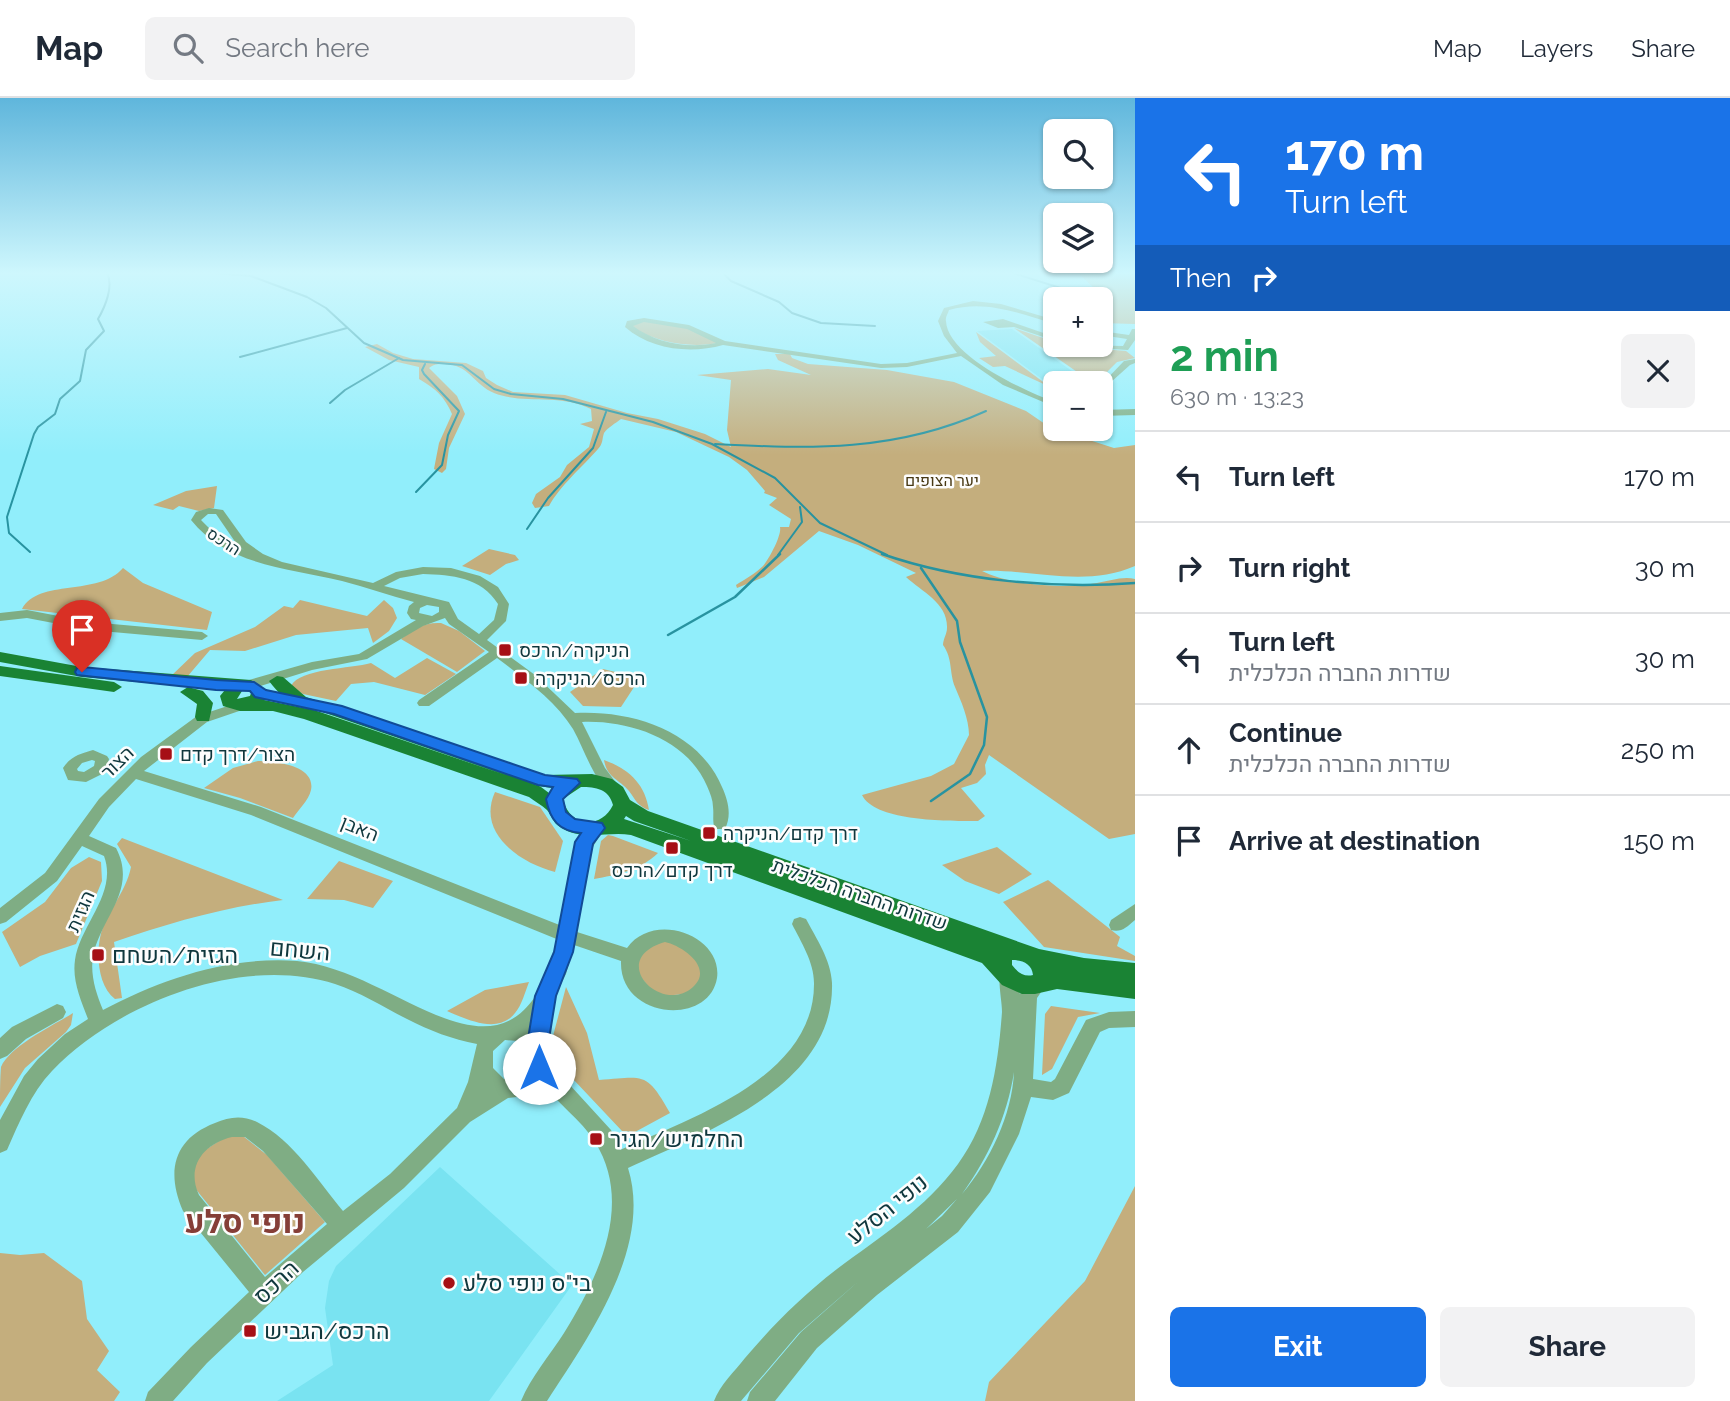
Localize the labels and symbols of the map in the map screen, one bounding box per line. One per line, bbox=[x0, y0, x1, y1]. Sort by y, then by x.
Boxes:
park label: יער הצופים bbox=[905, 471, 979, 490]
street label: הרכס bbox=[203, 524, 244, 559]
pin bbox=[52, 600, 112, 672]
place label: הניקרה/הרכס bbox=[519, 639, 629, 661]
marker: הניקרה/הרכס bbox=[497, 642, 513, 658]
place label: הרכס/הניקרה bbox=[535, 667, 645, 689]
marker: הרכס/הניקרה bbox=[513, 670, 529, 686]
street label: הצור bbox=[96, 741, 138, 783]
place label: הצור/דרך קדם bbox=[180, 743, 295, 765]
marker: הצור/דרך קדם bbox=[158, 746, 174, 762]
street label: האבן bbox=[338, 811, 382, 845]
place label: דרך קדם/הניקרה bbox=[723, 822, 858, 844]
marker: דרך קדם/הניקרה bbox=[701, 825, 717, 841]
marker: דרך קדם/הרכס bbox=[664, 840, 680, 856]
street label: שדרות החברה הכלכלית bbox=[770, 854, 950, 934]
place label: דרך קדם/הרכס bbox=[611, 859, 733, 881]
street label: הגזית bbox=[61, 887, 99, 935]
street label: השחם bbox=[269, 933, 331, 966]
place label: הגזית/השחם bbox=[112, 941, 238, 968]
marker: הגזית/השחם bbox=[90, 947, 106, 963]
position arrow bbox=[502, 1031, 576, 1105]
place label: החלמיש/הגיר bbox=[610, 1125, 744, 1152]
marker: החלמיש/הגיר bbox=[588, 1131, 604, 1147]
street label: נופי הסלע bbox=[841, 1168, 932, 1249]
district label: נופי סלע bbox=[185, 1203, 305, 1240]
street label: הרכס bbox=[247, 1254, 304, 1309]
place label: בי"ס נופי סלע bbox=[463, 1269, 591, 1296]
marker: בי"ס נופי סלע bbox=[441, 1275, 457, 1291]
place label: הרכס/הגביש bbox=[264, 1317, 389, 1344]
marker: הרכס/הגביש bbox=[242, 1323, 258, 1339]

